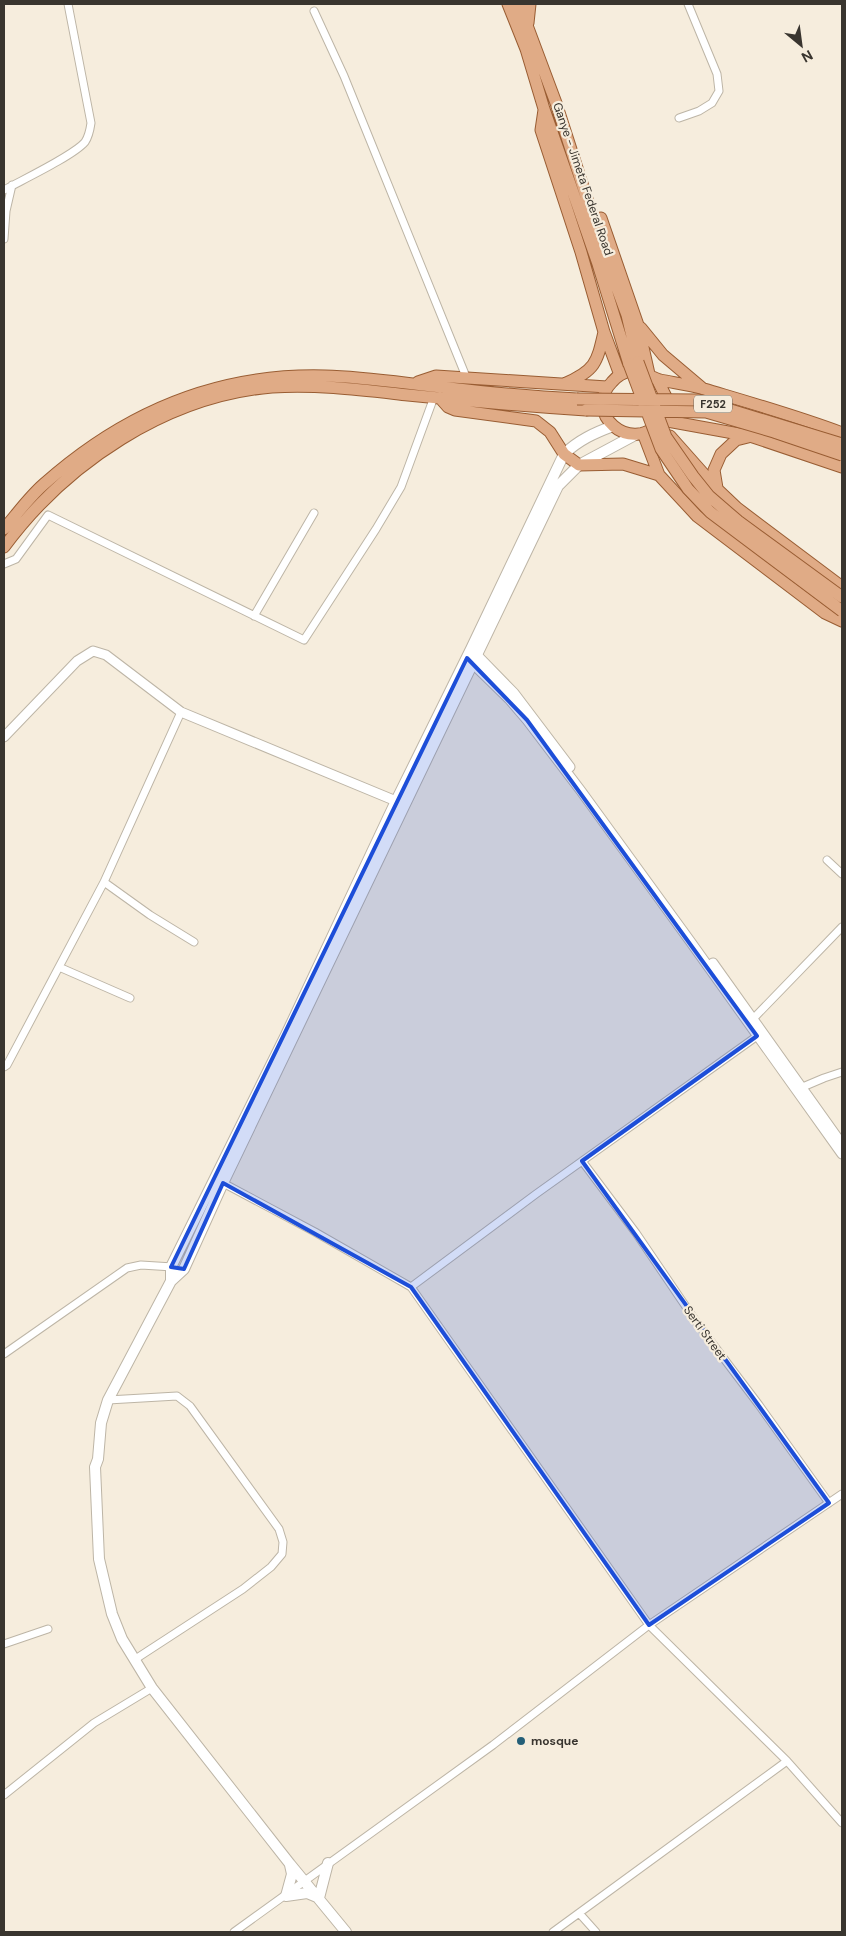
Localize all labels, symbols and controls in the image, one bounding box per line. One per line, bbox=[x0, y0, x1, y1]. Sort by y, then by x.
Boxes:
north arrow bbox=[776, 20, 826, 70]
text: N bbox=[798, 46, 816, 67]
street label: Ganye - Jimeta Federal Road bbox=[549, 100, 617, 258]
road number: F252 bbox=[694, 396, 732, 412]
street label: Serti Street bbox=[680, 1303, 730, 1363]
place label: mosque bbox=[531, 1733, 578, 1749]
marker: mosque bbox=[515, 1735, 527, 1747]

